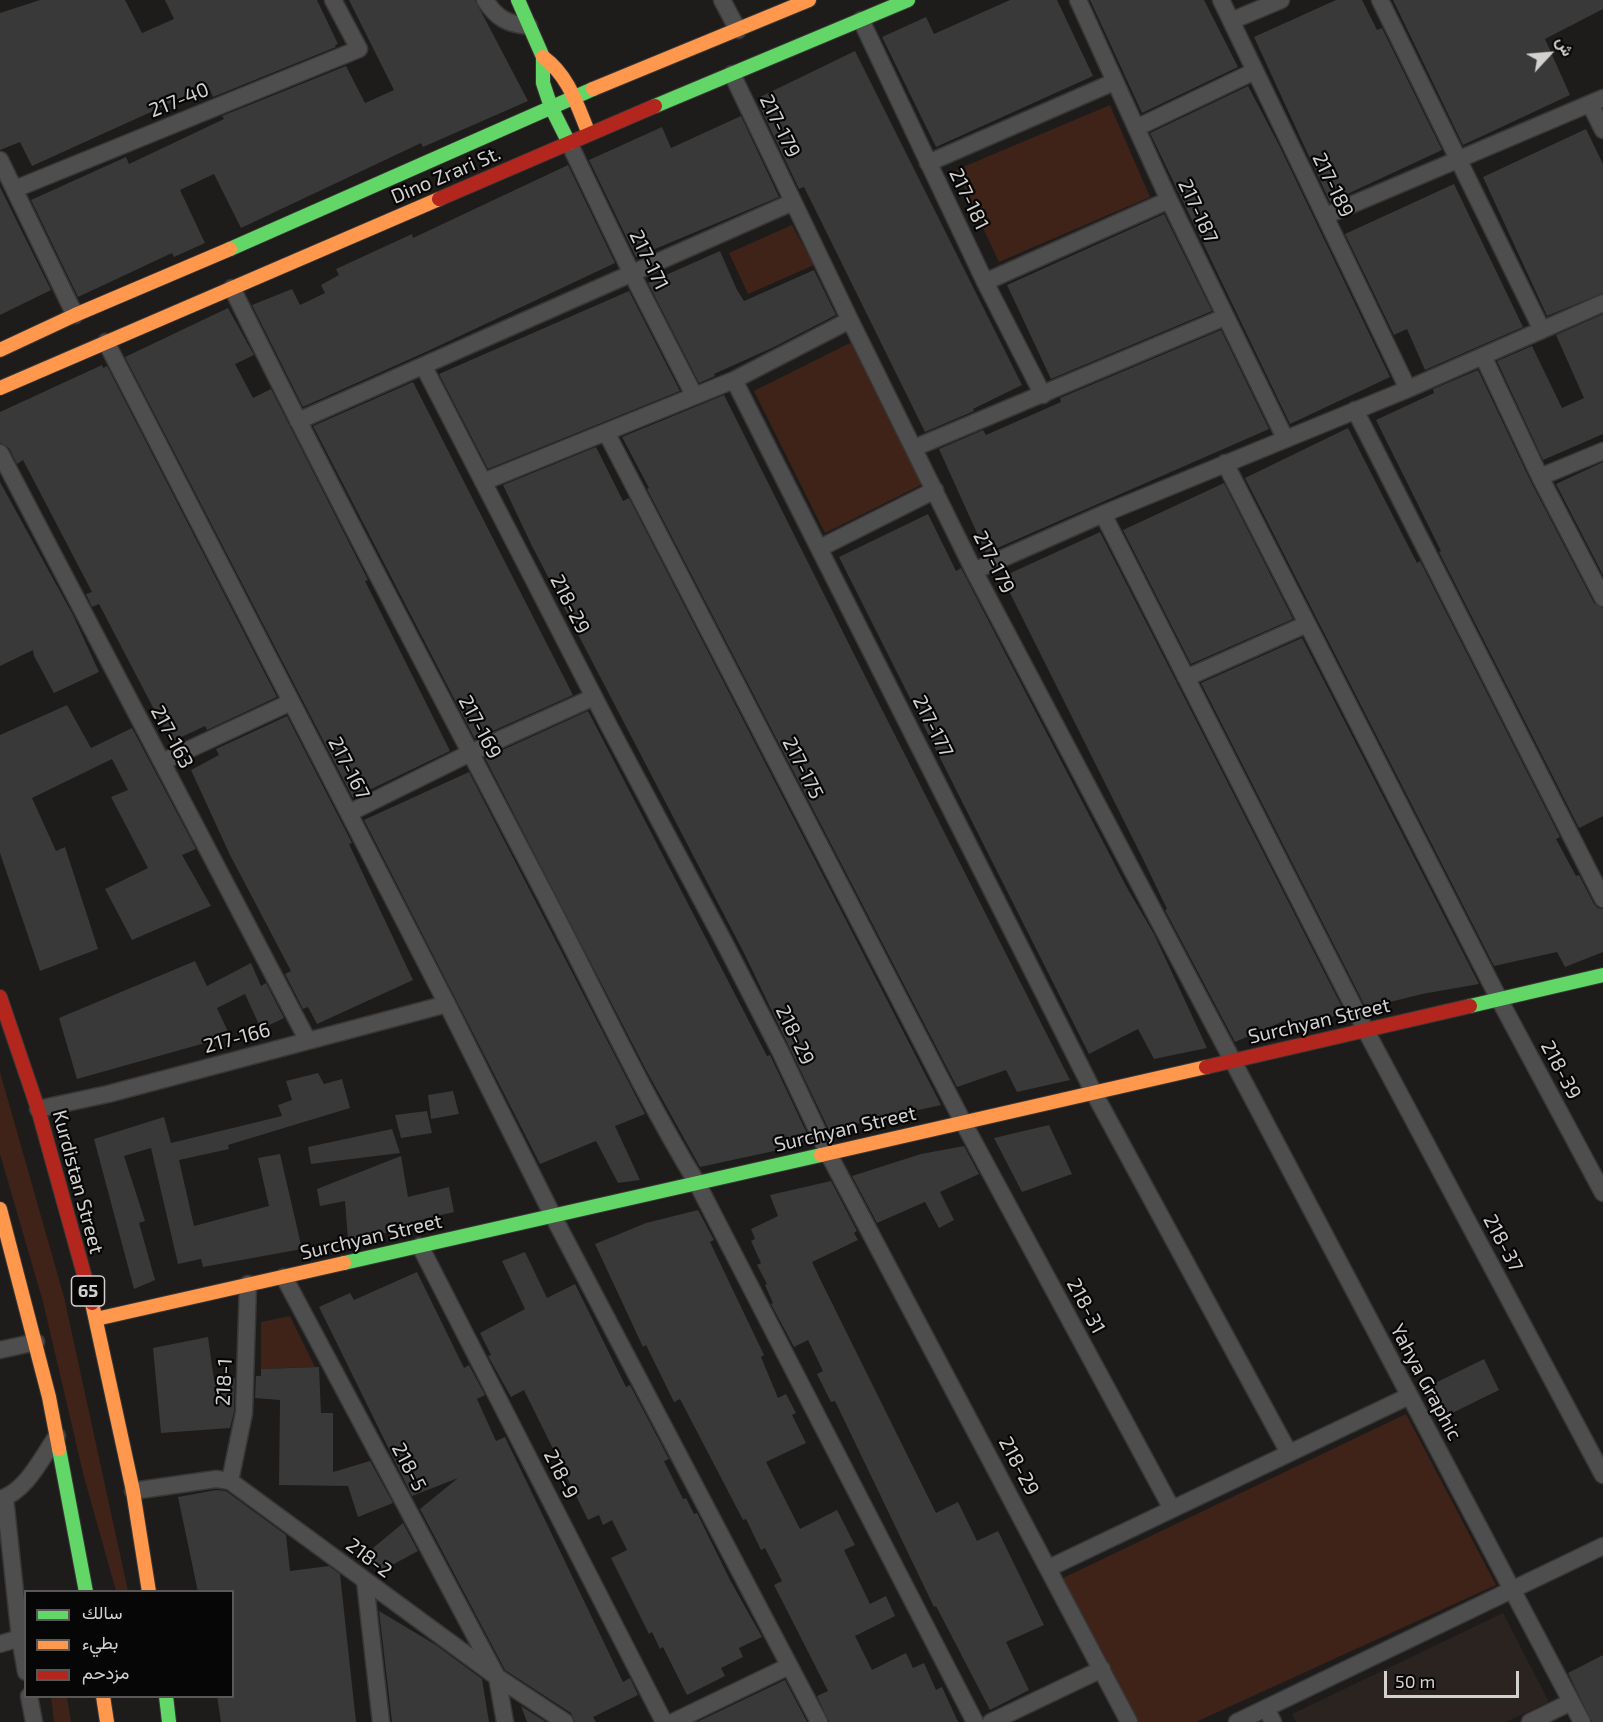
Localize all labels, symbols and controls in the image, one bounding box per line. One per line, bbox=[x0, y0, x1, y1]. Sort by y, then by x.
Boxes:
north arrow bbox=[1519, 24, 1579, 84]
text: ش bbox=[1553, 33, 1578, 59]
street label: 217-40 bbox=[146, 77, 212, 123]
street label: 217-179 bbox=[755, 91, 805, 161]
street label: Dino Zrari St. bbox=[388, 141, 504, 209]
street label: 217-189 bbox=[1307, 149, 1359, 221]
street label: 217-181 bbox=[944, 164, 994, 234]
street label: 217-187 bbox=[1173, 175, 1223, 247]
street label: 217-171 bbox=[624, 226, 674, 294]
street label: 217-179 bbox=[968, 527, 1020, 597]
street label: 218-29 bbox=[545, 570, 595, 638]
street label: 217-169 bbox=[453, 691, 507, 763]
street label: 217-177 bbox=[907, 691, 959, 761]
street label: 217-163 bbox=[145, 701, 199, 773]
street label: 217-167 bbox=[323, 733, 375, 803]
street label: 217-175 bbox=[777, 733, 829, 803]
street label: Surchyan Street bbox=[1246, 993, 1392, 1049]
street label: 218-29 bbox=[770, 1001, 820, 1069]
street label: 217-166 bbox=[201, 1018, 273, 1058]
street label: 218-39 bbox=[1536, 1037, 1586, 1103]
street label: Surchyan Street bbox=[772, 1101, 918, 1157]
street label: Kurdistan Street bbox=[47, 1108, 109, 1256]
street label: Surchyan Street bbox=[298, 1209, 444, 1265]
street label: 218-37 bbox=[1478, 1210, 1528, 1276]
street label: 218-31 bbox=[1061, 1274, 1111, 1338]
road number: 65 bbox=[72, 1276, 104, 1306]
street label: Yahya Graphic bbox=[1385, 1320, 1467, 1444]
street label: 218-1 bbox=[211, 1358, 237, 1406]
street label: 218-29 bbox=[994, 1433, 1044, 1499]
street label: 218-5 bbox=[386, 1439, 432, 1495]
street label: 218-9 bbox=[539, 1445, 583, 1503]
street label: 218-2 bbox=[341, 1533, 397, 1583]
legend bbox=[24, 1590, 234, 1698]
text: سالك bbox=[82, 1601, 122, 1623]
text: بطيء bbox=[82, 1631, 118, 1653]
scale bar bbox=[1387, 1659, 1522, 1697]
text: مزدحم bbox=[82, 1661, 129, 1683]
text: 50 m bbox=[1395, 1670, 1435, 1692]

